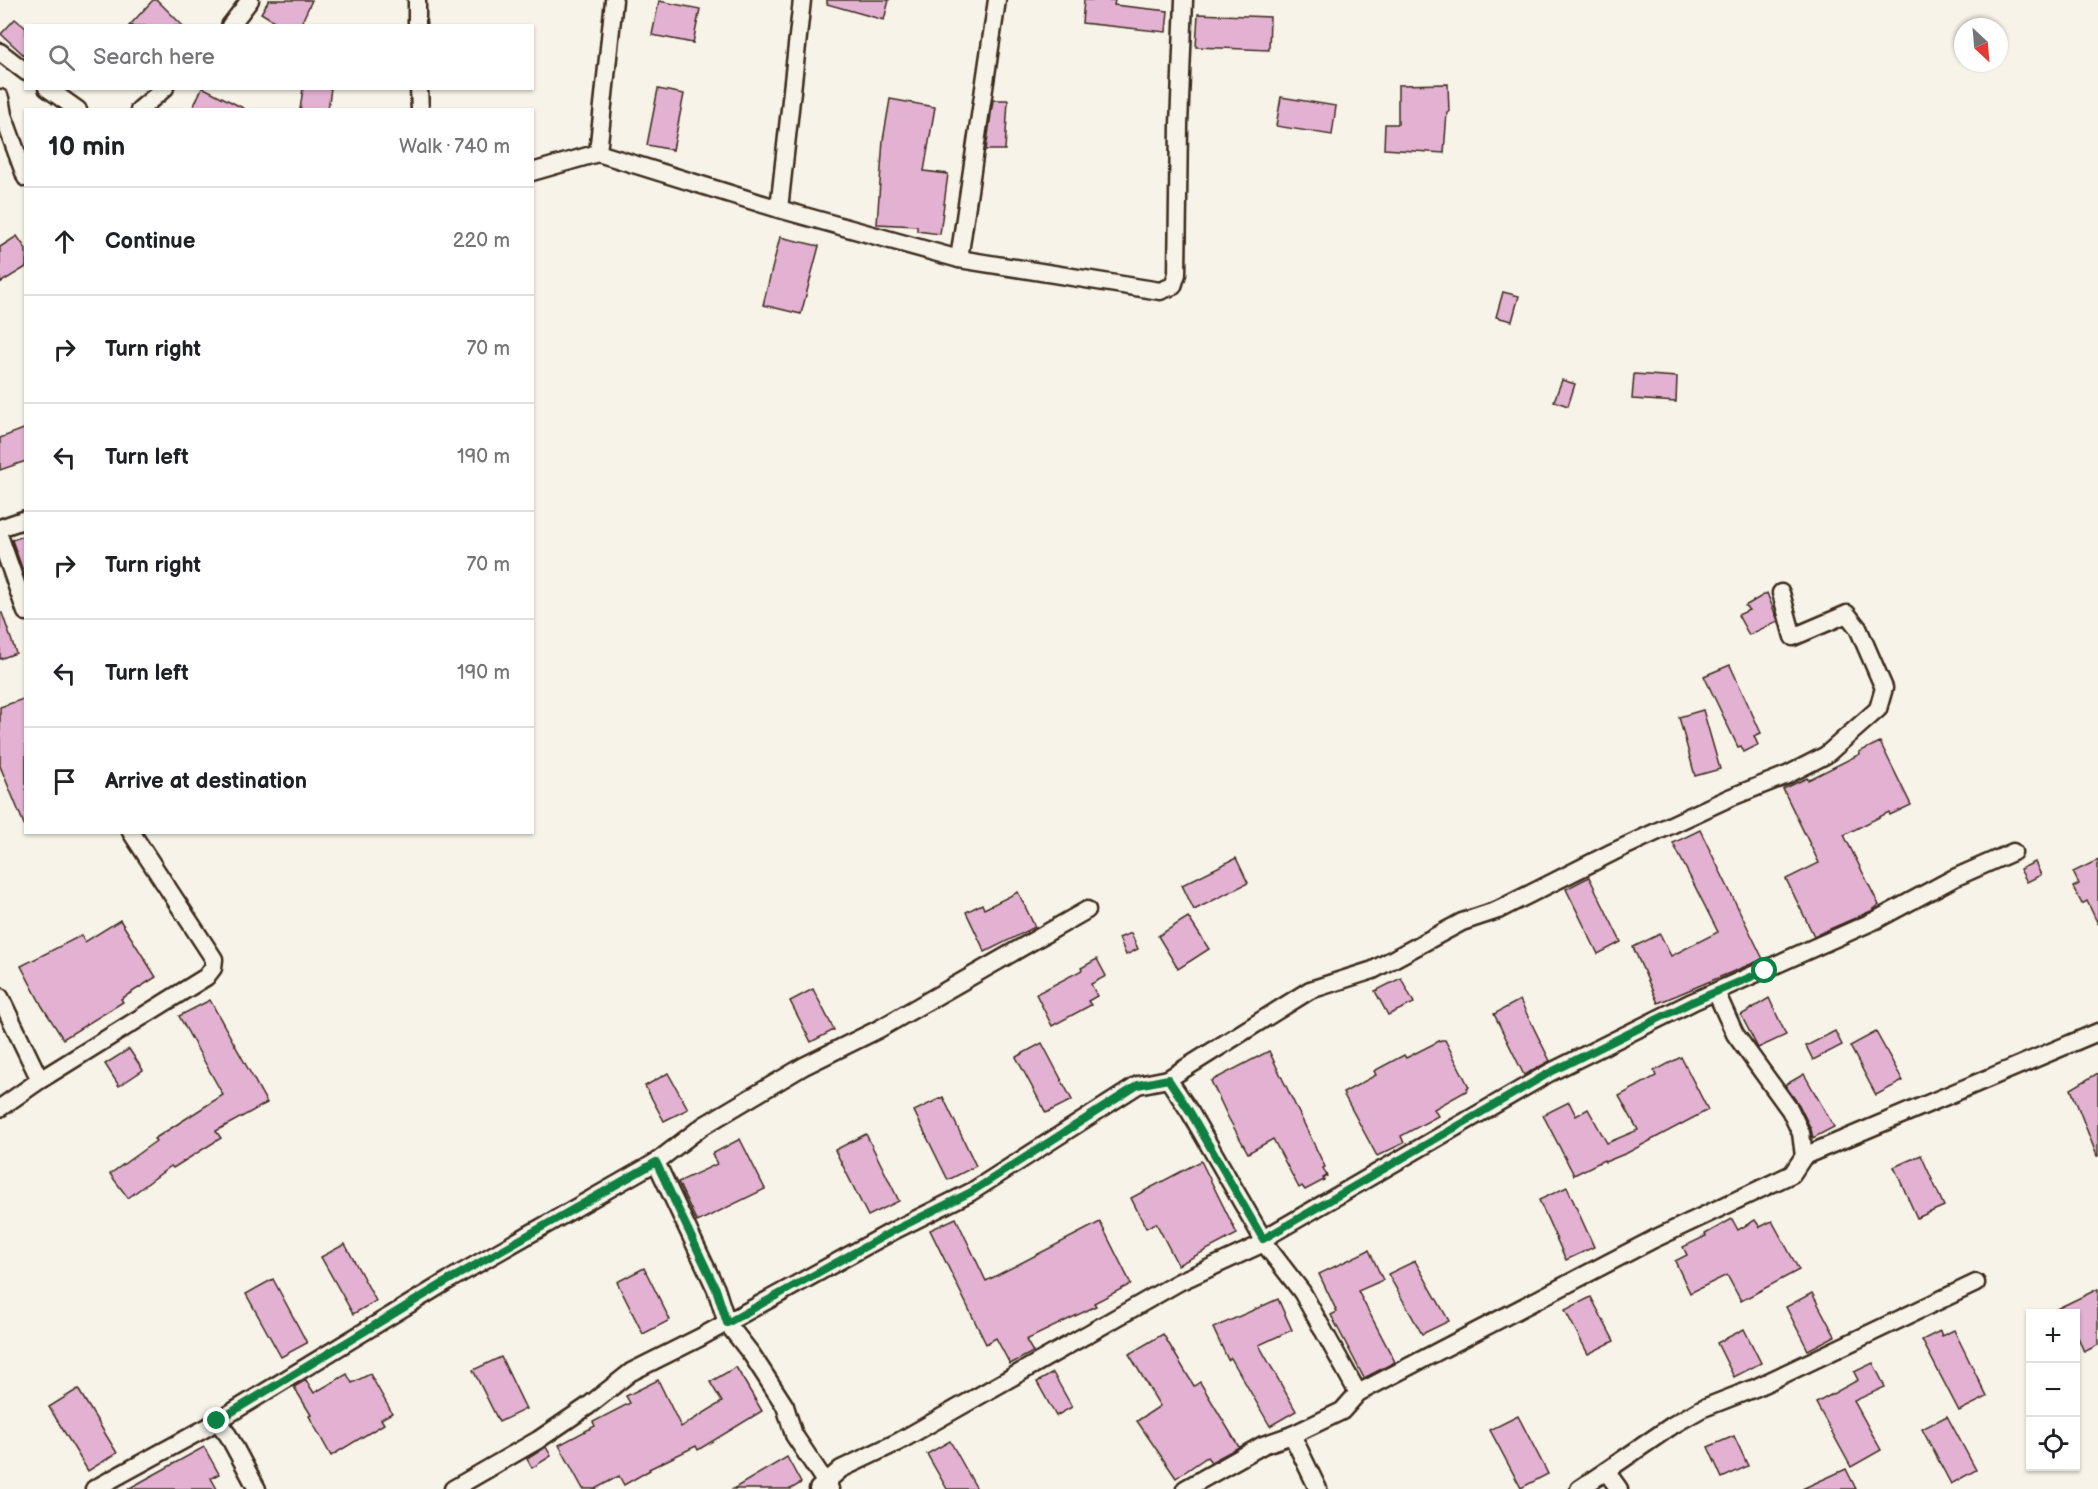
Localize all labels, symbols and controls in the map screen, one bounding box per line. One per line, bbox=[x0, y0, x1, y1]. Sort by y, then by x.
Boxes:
north arrow bbox=[1954, 18, 2008, 72]
search box bbox=[24, 24, 534, 90]
icon: search bbox=[45, 41, 78, 74]
text: Search here bbox=[93, 44, 215, 71]
text: 10 min bbox=[48, 132, 125, 163]
text: Walk · 740 m bbox=[399, 135, 510, 159]
icon: ahead bbox=[48, 225, 81, 258]
text: Continue bbox=[105, 228, 195, 255]
text: 220 m bbox=[453, 229, 510, 253]
icon: right bbox=[48, 333, 81, 366]
text: Turn right bbox=[105, 336, 201, 363]
text: 70 m bbox=[466, 337, 510, 361]
icon: left bbox=[48, 441, 81, 474]
text: Turn left bbox=[105, 444, 189, 471]
text: 190 m bbox=[457, 445, 510, 469]
icon: right bbox=[48, 549, 81, 582]
text: Turn right bbox=[105, 552, 201, 579]
text: 70 m bbox=[466, 553, 510, 577]
icon: left bbox=[48, 657, 81, 690]
text: Turn left bbox=[105, 660, 189, 687]
text: 190 m bbox=[457, 661, 510, 685]
icon: arrive bbox=[48, 765, 81, 798]
text: Arrive at destination bbox=[105, 768, 307, 795]
route start bbox=[1751, 957, 1777, 983]
map controls bbox=[2026, 1309, 2080, 1471]
button: + bbox=[2026, 1309, 2080, 1363]
button: − bbox=[2026, 1363, 2080, 1417]
route end bbox=[203, 1407, 229, 1433]
button: locate bbox=[2026, 1417, 2080, 1471]

